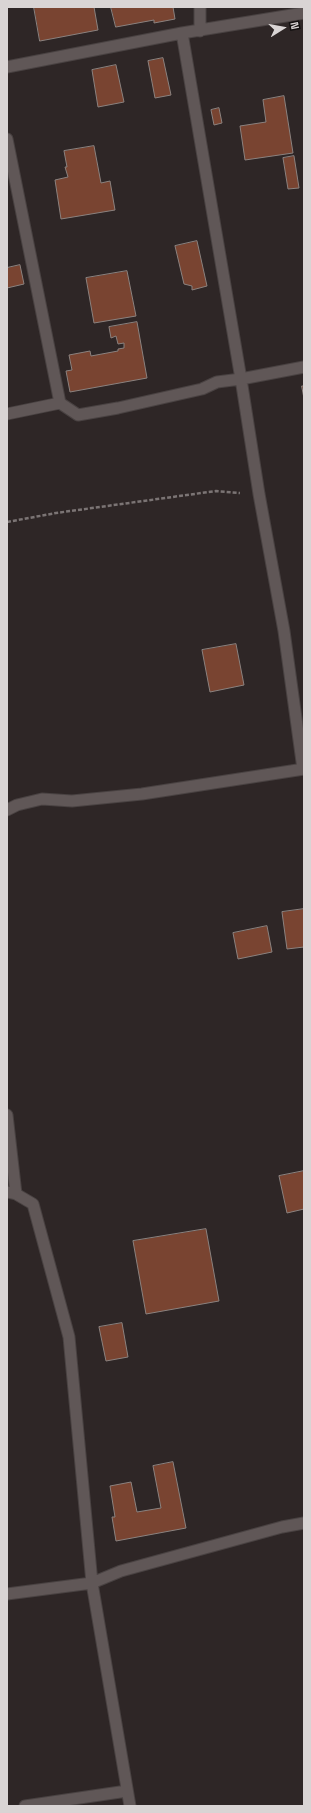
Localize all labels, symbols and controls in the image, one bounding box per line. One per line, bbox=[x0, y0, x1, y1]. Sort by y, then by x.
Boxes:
north arrow bbox=[263, 8, 303, 48]
text: N bbox=[287, 21, 302, 31]

